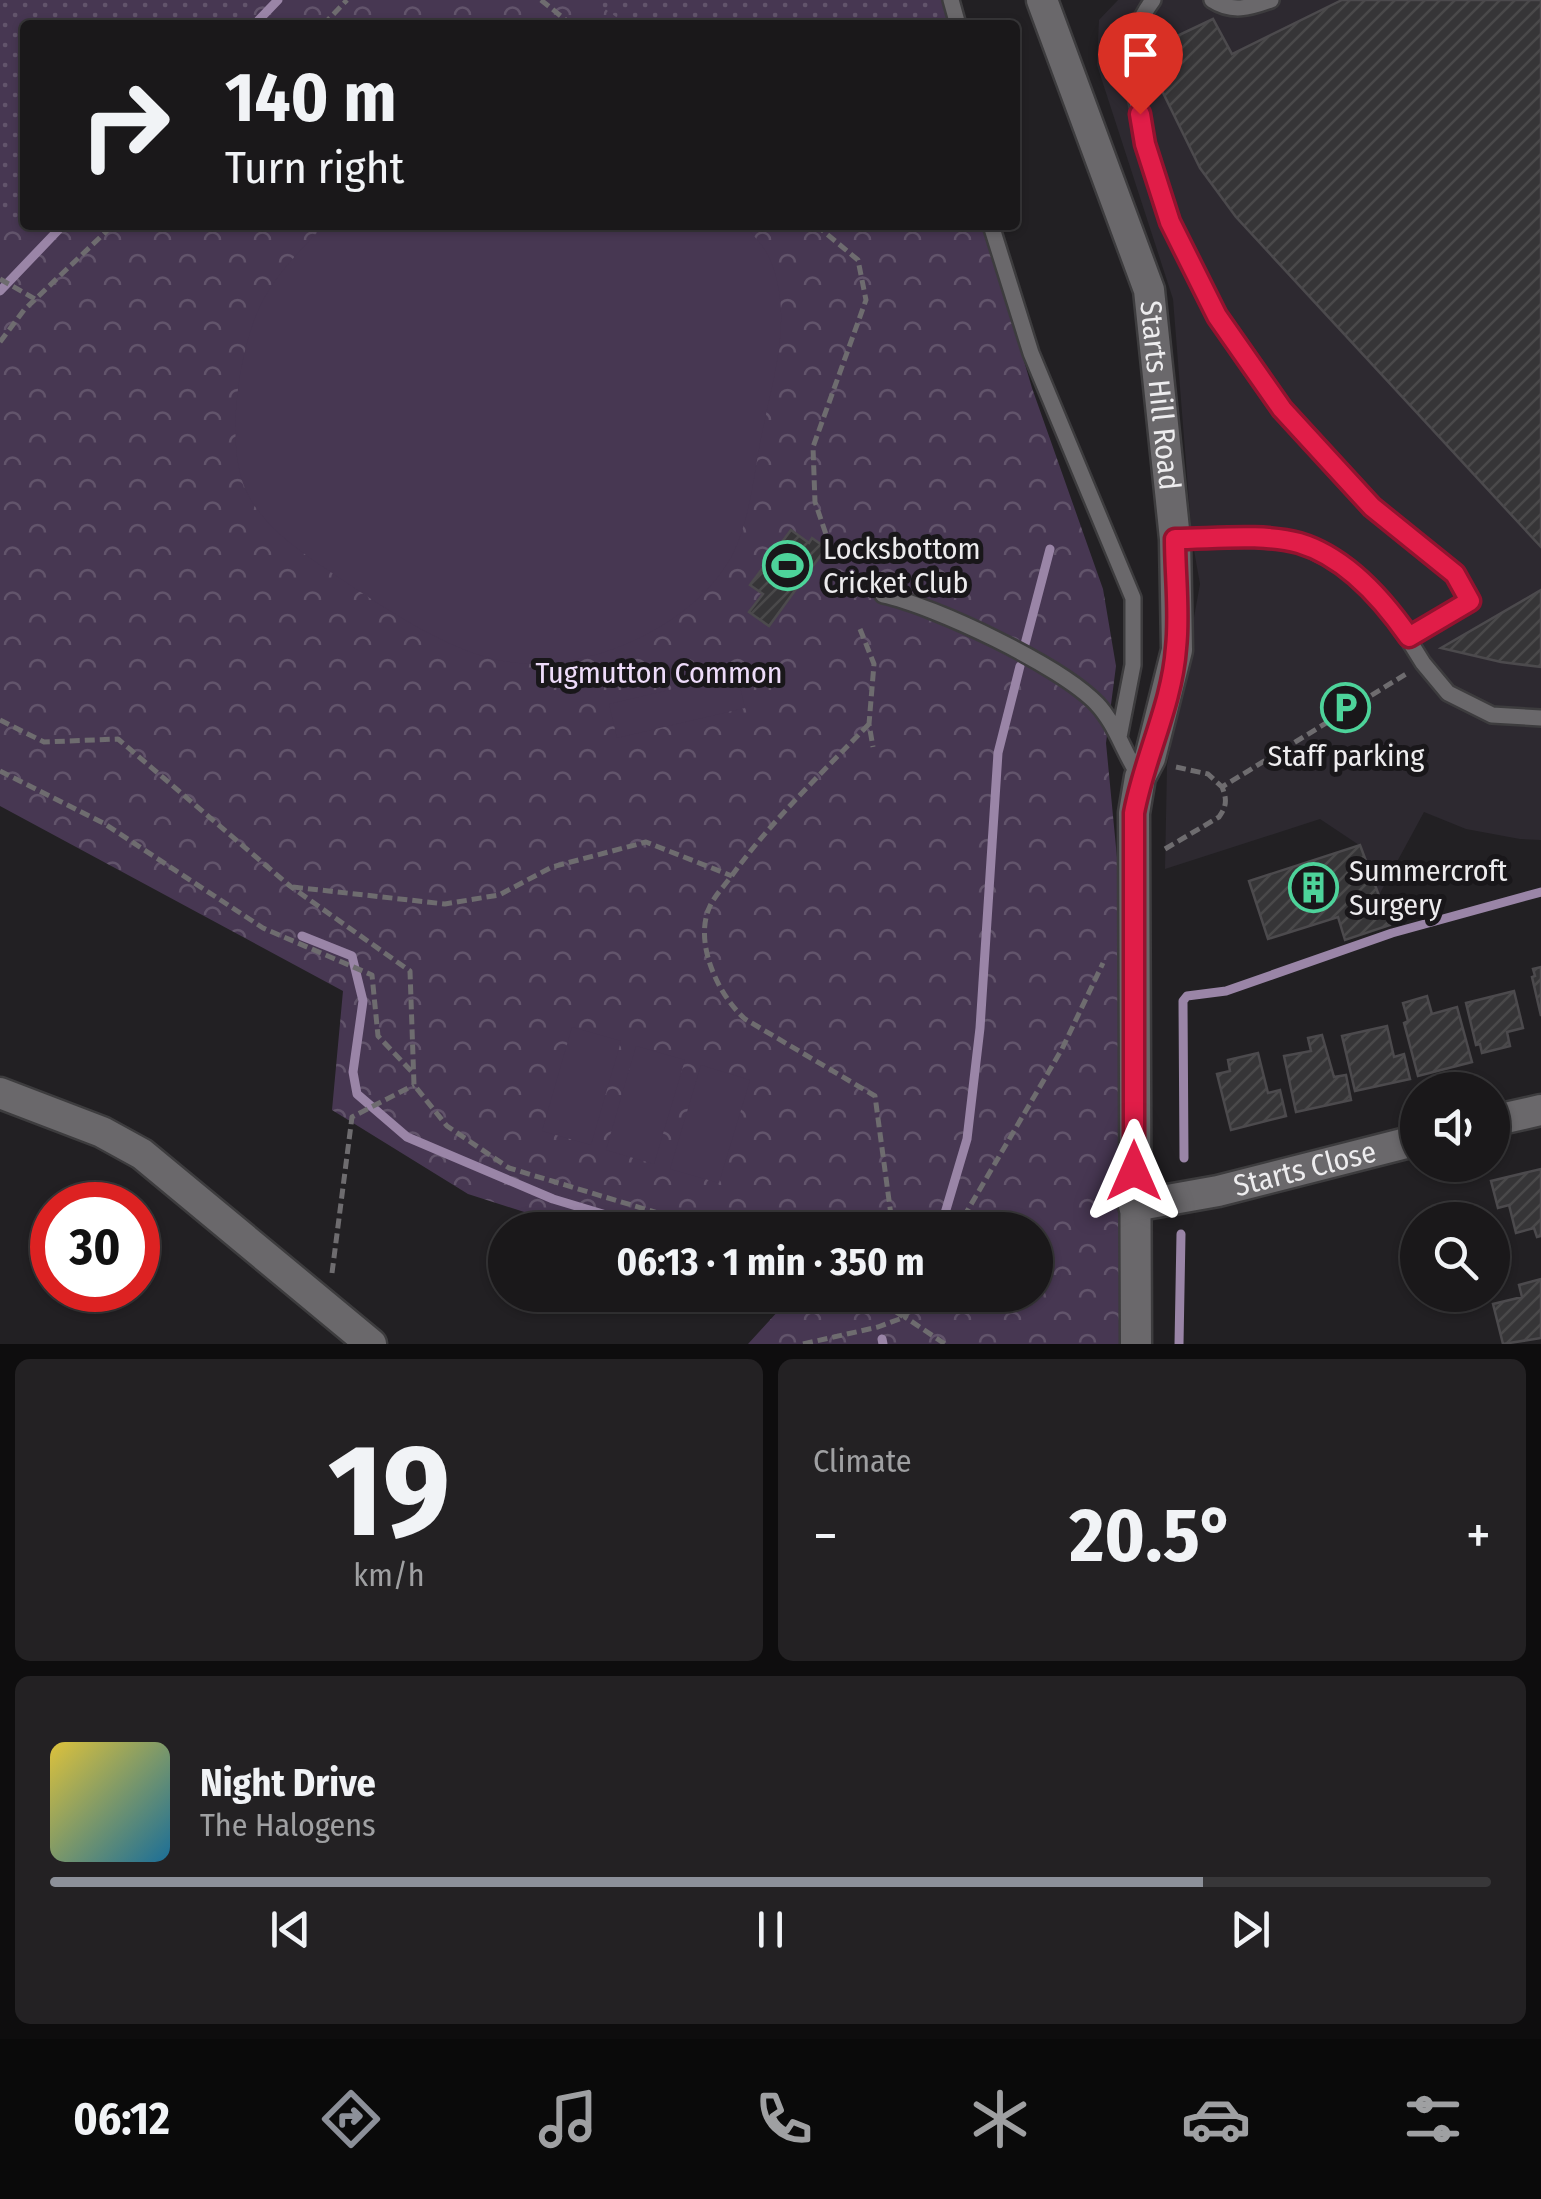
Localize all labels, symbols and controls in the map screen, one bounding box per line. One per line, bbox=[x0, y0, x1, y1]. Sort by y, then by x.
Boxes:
pin bbox=[1098, 12, 1183, 115]
icon: arrive bbox=[1113, 27, 1168, 82]
text: 140 m bbox=[225, 56, 397, 140]
icon: right bbox=[60, 60, 190, 190]
text: Turn right bbox=[225, 141, 404, 195]
street label: Starts Hill Road bbox=[1132, 299, 1188, 492]
place label: Locksbottom Cricket Club bbox=[823, 531, 981, 601]
sports icon: Locksbottom Cricket Club bbox=[762, 540, 814, 592]
park label: Tugmutton Common bbox=[535, 655, 783, 691]
parking icon: Staff parking bbox=[1320, 681, 1372, 733]
place label: Staff parking bbox=[1268, 738, 1425, 774]
place label: Summercroft Surgery bbox=[1349, 853, 1508, 923]
building icon: Summercroft Surgery bbox=[1288, 862, 1340, 914]
map controls bbox=[1400, 1072, 1510, 1312]
button: sound bbox=[1400, 1072, 1510, 1182]
position arrow bbox=[1082, 1119, 1186, 1223]
street label: Starts Close bbox=[1230, 1133, 1380, 1204]
speed limit sign: 30 bbox=[30, 1182, 160, 1312]
button: search bbox=[1400, 1202, 1510, 1312]
text: 06:13 · 1 min · 350 m bbox=[616, 1239, 925, 1285]
text: 19 bbox=[328, 1413, 450, 1569]
text: Climate bbox=[813, 1442, 912, 1480]
text: 20.5° bbox=[1070, 1491, 1234, 1581]
text: − bbox=[813, 1503, 838, 1569]
text: + bbox=[1466, 1503, 1491, 1569]
text: km/h bbox=[353, 1556, 425, 1594]
text: Night Drive bbox=[200, 1760, 376, 1806]
text: The Halogens bbox=[200, 1806, 376, 1844]
icon: previous bbox=[263, 1902, 318, 1957]
icon: pause bbox=[743, 1902, 798, 1957]
icon: next bbox=[1223, 1902, 1278, 1957]
icon: directions bbox=[316, 2084, 386, 2154]
icon: music bbox=[533, 2084, 603, 2154]
icon: phone bbox=[749, 2084, 819, 2154]
icon: climate bbox=[965, 2084, 1035, 2154]
icon: car bbox=[1181, 2084, 1251, 2154]
icon: filters bbox=[1398, 2084, 1468, 2154]
text: 06:12 bbox=[73, 2092, 170, 2146]

